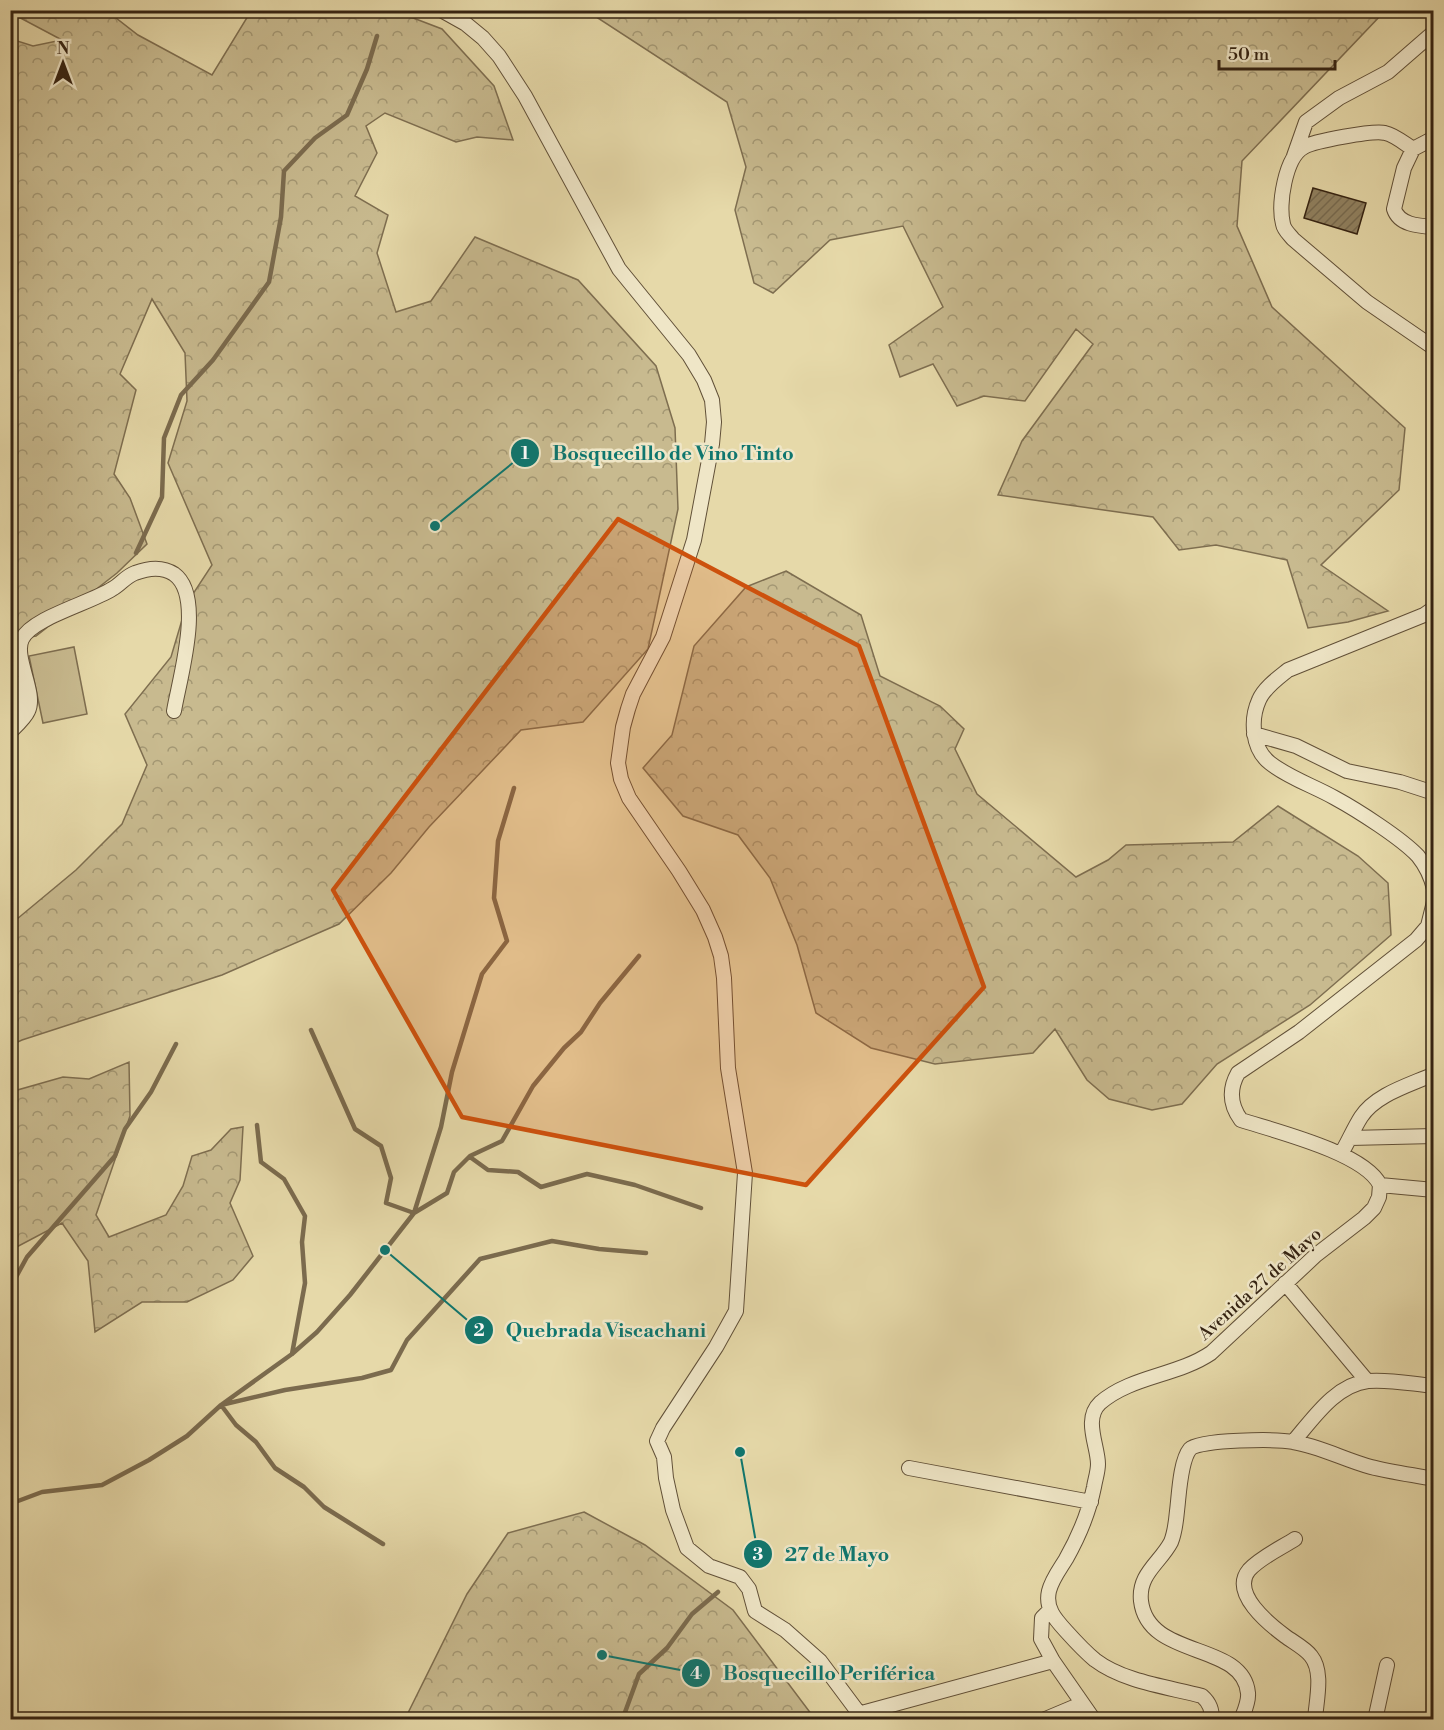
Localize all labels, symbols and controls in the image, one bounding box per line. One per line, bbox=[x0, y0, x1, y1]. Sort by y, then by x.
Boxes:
north arrow bbox=[33, 33, 93, 93]
scale bar bbox=[1219, 33, 1334, 71]
text: N bbox=[57, 39, 70, 59]
text: 50 m bbox=[1228, 43, 1270, 66]
callout: Bosquecillo de Vino Tinto bbox=[510, 434, 806, 472]
text: 1 bbox=[521, 442, 530, 465]
text: Bosquecillo de Vino Tinto bbox=[552, 442, 794, 467]
street label: Avenida 27 de Mayo bbox=[1193, 1222, 1327, 1346]
callout: Quebrada Viscachani bbox=[464, 1311, 718, 1349]
text: 2 bbox=[473, 1319, 485, 1342]
text: Quebrada Viscachani bbox=[506, 1319, 707, 1344]
callout: 27 de Mayo bbox=[743, 1535, 902, 1573]
text: 3 bbox=[753, 1543, 764, 1566]
text: 27 de Mayo bbox=[785, 1543, 889, 1568]
callout: Bosquecillo Periférica bbox=[681, 1654, 947, 1692]
text: 4 bbox=[690, 1662, 702, 1685]
text: Bosquecillo Periférica bbox=[723, 1662, 935, 1687]

